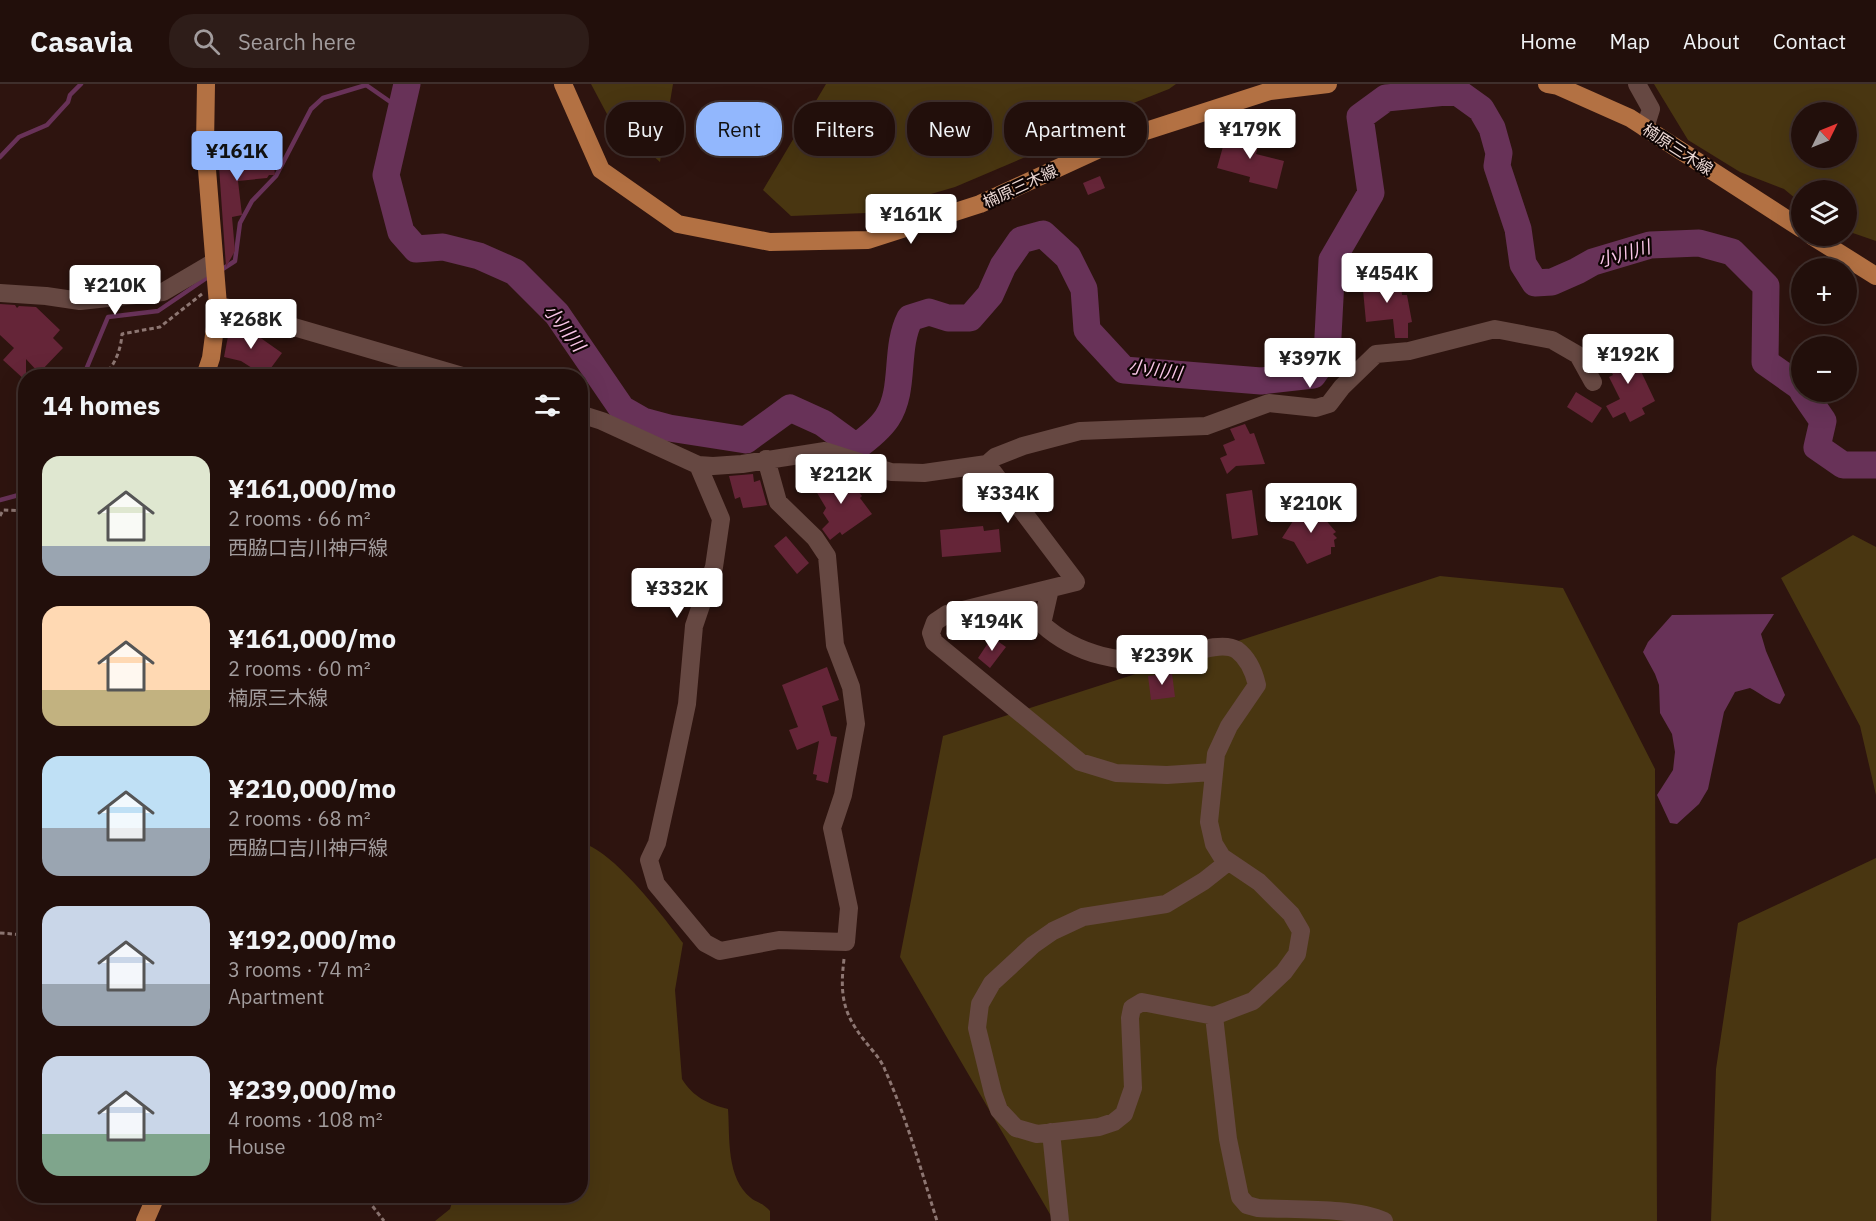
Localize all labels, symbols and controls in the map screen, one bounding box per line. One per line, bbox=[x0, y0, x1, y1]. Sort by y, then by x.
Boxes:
search box bbox=[169, 14, 589, 68]
text: Casavia bbox=[30, 23, 133, 60]
icon: search bbox=[190, 25, 223, 58]
text: Search here bbox=[238, 27, 356, 56]
text: Home bbox=[1520, 27, 1577, 55]
text: Map bbox=[1610, 27, 1650, 55]
text: About bbox=[1683, 27, 1740, 55]
text: Contact bbox=[1773, 27, 1846, 55]
chip: Buy bbox=[606, 102, 684, 156]
chip: Rent bbox=[696, 102, 782, 156]
chip: Filters bbox=[794, 102, 895, 156]
chip: New bbox=[907, 102, 992, 156]
chip: Apartment bbox=[1004, 102, 1147, 156]
north arrow bbox=[1791, 102, 1857, 168]
map controls bbox=[1791, 102, 1857, 402]
pin: ¥179K bbox=[1208, 109, 1292, 160]
text: ¥179K bbox=[1219, 115, 1281, 142]
street label: 楠原三木線 bbox=[1639, 119, 1717, 179]
pin: ¥161K bbox=[195, 131, 279, 182]
text: ¥161K bbox=[206, 137, 268, 164]
street label: 楠原三木線 bbox=[980, 160, 1060, 212]
button: layers bbox=[1791, 180, 1857, 246]
pin: ¥161K bbox=[869, 194, 953, 245]
text: ¥161K bbox=[880, 200, 942, 227]
water label: 小川川 bbox=[1595, 234, 1655, 272]
pin: ¥454K bbox=[1345, 253, 1429, 304]
button: + bbox=[1791, 258, 1857, 324]
text: ¥454K bbox=[1356, 259, 1418, 286]
pin: ¥210K bbox=[73, 265, 157, 316]
text: ¥210K bbox=[84, 271, 146, 298]
pin: ¥268K bbox=[209, 299, 293, 350]
water label: 小川川 bbox=[539, 299, 591, 358]
text: ¥268K bbox=[220, 305, 282, 332]
pin: ¥192K bbox=[1586, 334, 1670, 385]
button: − bbox=[1791, 336, 1857, 402]
pin: ¥397K bbox=[1268, 338, 1352, 389]
text: ¥192K bbox=[1597, 340, 1659, 367]
text: ¥397K bbox=[1279, 344, 1341, 371]
water label: 小川川 bbox=[1127, 354, 1185, 385]
text: 14 homes bbox=[42, 388, 160, 422]
icon: filters bbox=[531, 389, 564, 422]
pin: ¥212K bbox=[799, 454, 883, 505]
text: ¥212K bbox=[810, 460, 872, 487]
text: ¥161,000/mo bbox=[228, 471, 396, 505]
pin: ¥334K bbox=[966, 473, 1050, 524]
text: ¥334K bbox=[977, 479, 1039, 506]
icon: home bbox=[90, 480, 162, 552]
pin: ¥210K bbox=[1269, 483, 1353, 534]
text: ¥210K bbox=[1280, 489, 1342, 516]
text: 2 rooms · 66 m² bbox=[228, 505, 371, 532]
text: 西脇口吉川神戸線 bbox=[228, 534, 388, 561]
pin: ¥332K bbox=[635, 568, 719, 619]
text: ¥332K bbox=[646, 574, 708, 601]
pin: ¥194K bbox=[950, 601, 1034, 652]
text: ¥194K bbox=[961, 607, 1023, 634]
text: ¥161,000/mo bbox=[228, 621, 396, 655]
icon: home bbox=[90, 630, 162, 702]
pin: ¥239K bbox=[1120, 635, 1204, 686]
text: ¥239K bbox=[1131, 641, 1193, 668]
text: 2 rooms · 60 m² bbox=[228, 655, 371, 682]
text: 楠原三木線 bbox=[228, 684, 328, 711]
text: ¥210,000/mo bbox=[228, 771, 396, 805]
icon: home bbox=[90, 780, 162, 852]
text: 2 rooms · 68 m² bbox=[228, 805, 371, 832]
text: 西脇口吉川神戸線 bbox=[228, 834, 388, 861]
text: ¥192,000/mo bbox=[228, 922, 396, 956]
icon: home bbox=[90, 930, 162, 1002]
text: 3 rooms · 74 m² bbox=[228, 956, 371, 983]
text: Apartment bbox=[228, 983, 324, 1010]
text: ¥239,000/mo bbox=[228, 1072, 396, 1106]
icon: home bbox=[90, 1080, 162, 1152]
text: 4 rooms · 108 m² bbox=[228, 1106, 383, 1133]
text: House bbox=[228, 1133, 285, 1160]

